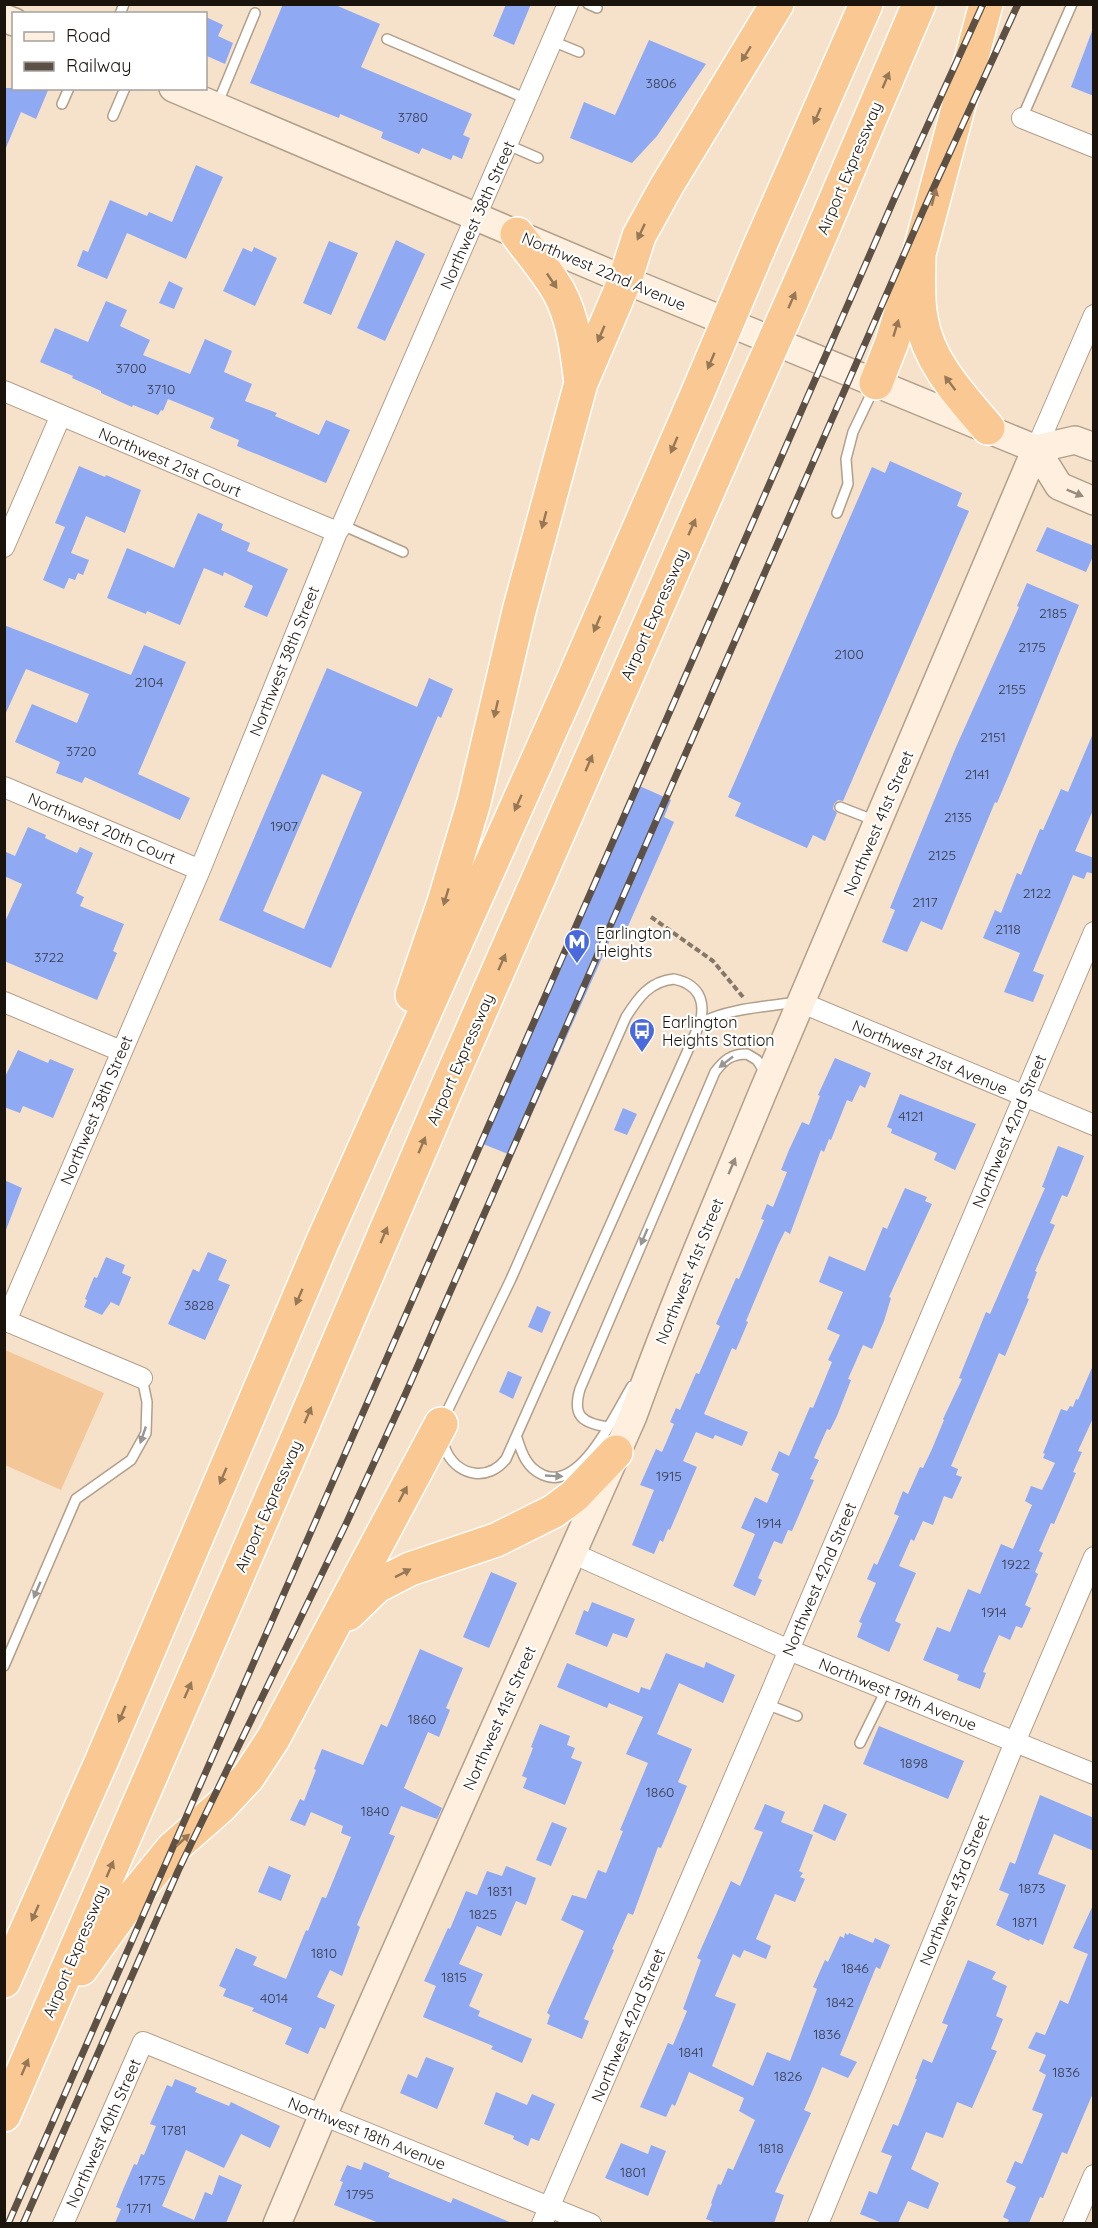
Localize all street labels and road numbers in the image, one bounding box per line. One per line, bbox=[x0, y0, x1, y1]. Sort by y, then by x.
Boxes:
street label: Airport Expressway bbox=[812, 98, 886, 238]
street label: Northwest 38th Street bbox=[435, 138, 519, 292]
street label: Northwest 22nd Avenue bbox=[519, 227, 689, 315]
street label: Northwest 21st Court bbox=[96, 423, 244, 501]
street label: Airport Expressway bbox=[616, 545, 692, 683]
street label: Northwest 38th Street bbox=[245, 583, 323, 739]
street label: Northwest 41st Street bbox=[838, 747, 918, 899]
street label: Northwest 20th Court bbox=[25, 788, 179, 868]
street label: Airport Expressway bbox=[422, 990, 498, 1128]
street label: Northwest 21st Avenue bbox=[849, 1015, 1011, 1099]
street label: Northwest 38th Street bbox=[56, 1032, 136, 1188]
street label: Northwest 42nd Street bbox=[968, 1051, 1050, 1211]
street label: Northwest 41st Street bbox=[651, 1195, 727, 1347]
street label: Airport Expressway bbox=[230, 1437, 306, 1575]
street label: Northwest 42nd Street bbox=[778, 1499, 860, 1659]
street label: Northwest 41st Street bbox=[458, 1643, 540, 1793]
street label: Northwest 19th Avenue bbox=[816, 1653, 980, 1735]
street label: Northwest 43rd Street bbox=[915, 1812, 993, 1968]
street label: Airport Expressway bbox=[38, 1881, 112, 2021]
street label: Northwest 42nd Street bbox=[587, 1945, 669, 2105]
street label: Northwest 40th Street bbox=[61, 2055, 145, 2211]
street label: Northwest 18th Avenue bbox=[285, 2092, 449, 2174]

